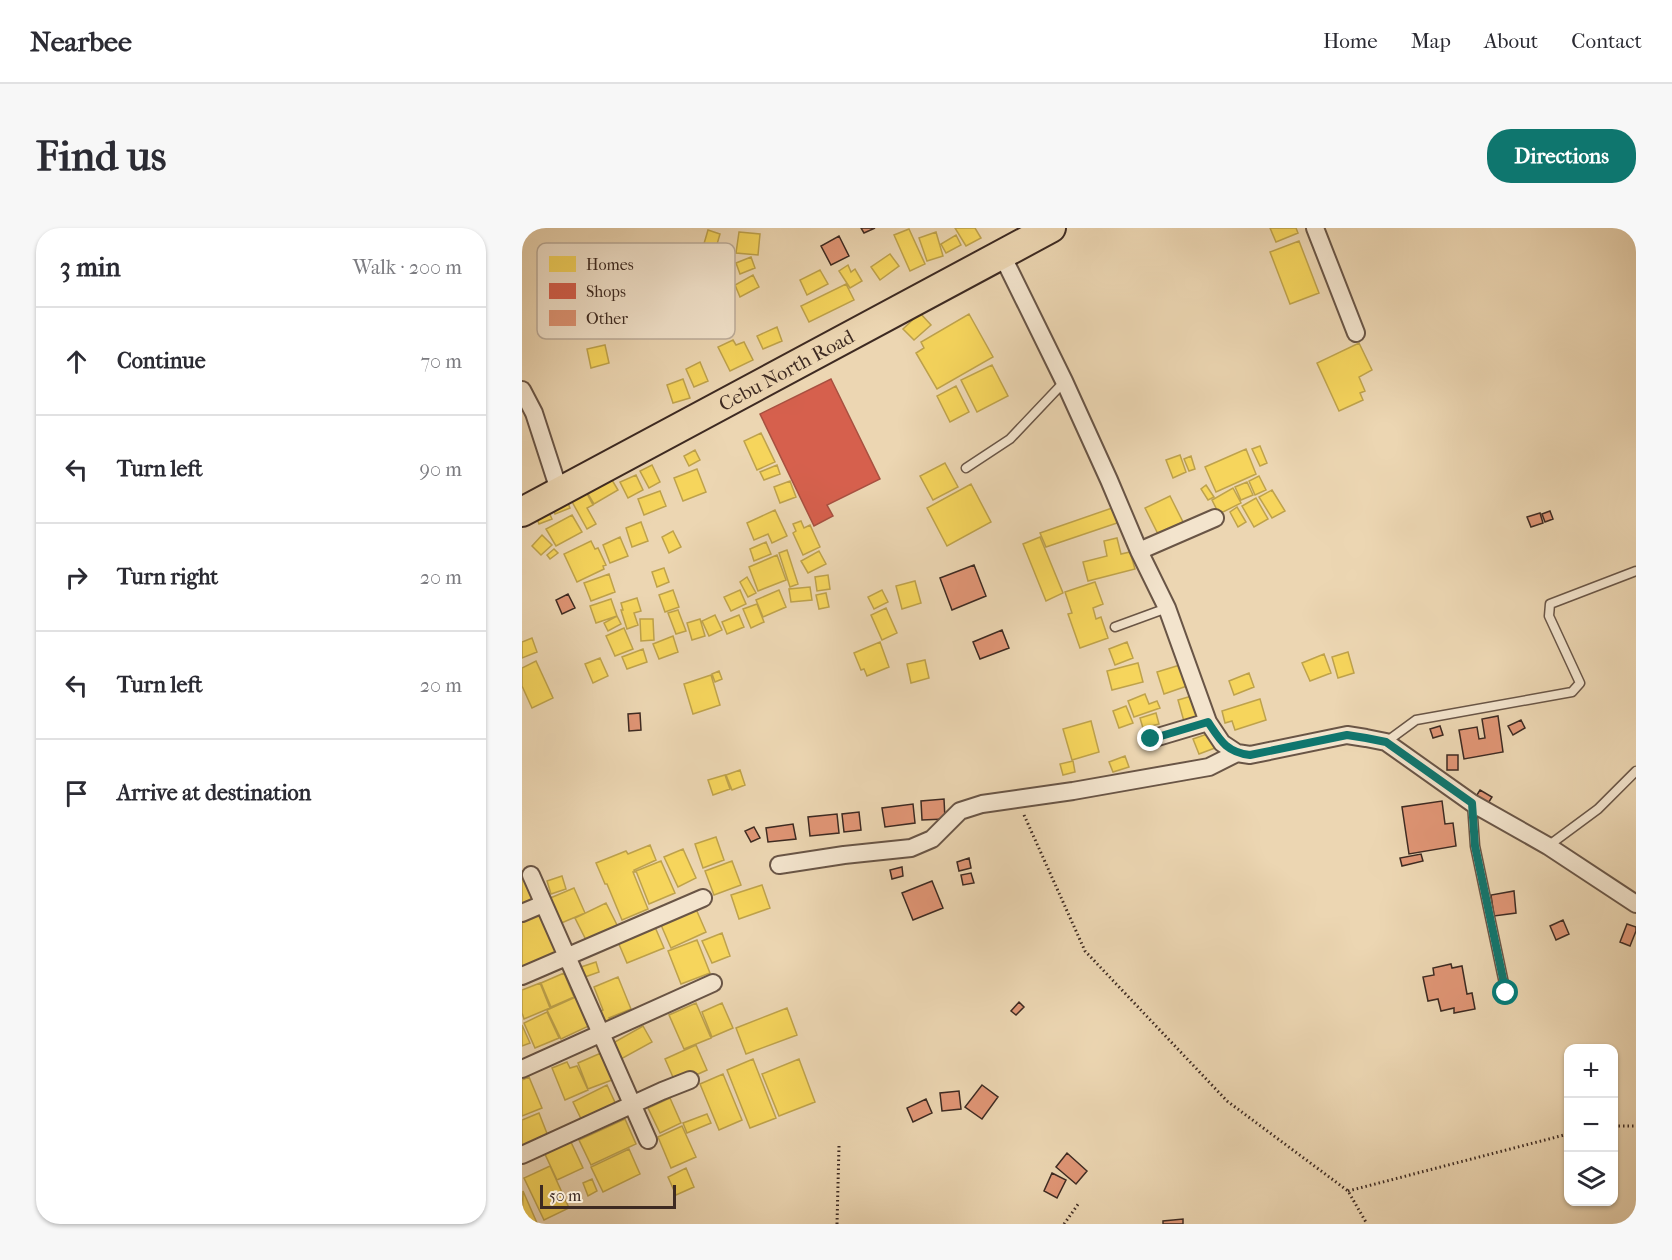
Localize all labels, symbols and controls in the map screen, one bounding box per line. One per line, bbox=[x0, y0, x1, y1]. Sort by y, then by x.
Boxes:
text: Nearbee bbox=[30, 25, 132, 58]
text: Home bbox=[1323, 29, 1378, 53]
text: Map bbox=[1411, 29, 1451, 53]
text: About bbox=[1484, 29, 1538, 53]
text: Contact bbox=[1571, 29, 1642, 53]
button: Directions bbox=[1487, 129, 1636, 183]
text: Find us bbox=[36, 132, 166, 181]
legend bbox=[537, 243, 735, 339]
text: 3 min bbox=[60, 252, 121, 283]
text: Homes bbox=[586, 255, 634, 274]
text: Walk · 200 m bbox=[353, 256, 462, 279]
text: Shops bbox=[586, 282, 626, 301]
text: Other bbox=[586, 309, 628, 328]
street label: Cebu North Road bbox=[715, 324, 859, 416]
icon: ahead bbox=[60, 345, 93, 378]
text: Continue bbox=[117, 348, 206, 374]
text: 70 m bbox=[420, 350, 462, 373]
icon: left bbox=[60, 453, 93, 486]
text: Turn left bbox=[117, 456, 203, 482]
text: 90 m bbox=[420, 458, 462, 481]
icon: right bbox=[60, 561, 93, 594]
text: Turn right bbox=[117, 564, 218, 590]
text: 20 m bbox=[420, 566, 462, 589]
icon: left bbox=[60, 669, 93, 702]
text: Turn left bbox=[117, 672, 203, 698]
text: 20 m bbox=[420, 674, 462, 697]
route end bbox=[1137, 725, 1163, 751]
icon: arrive bbox=[60, 777, 93, 810]
text: Arrive at destination bbox=[117, 780, 311, 806]
route start bbox=[1492, 979, 1518, 1005]
map controls bbox=[1564, 1044, 1618, 1206]
button: + bbox=[1564, 1044, 1618, 1098]
button: − bbox=[1564, 1098, 1618, 1152]
button: layers bbox=[1564, 1152, 1618, 1206]
scale bar bbox=[540, 1182, 676, 1210]
text: 50 m bbox=[549, 1186, 581, 1205]

